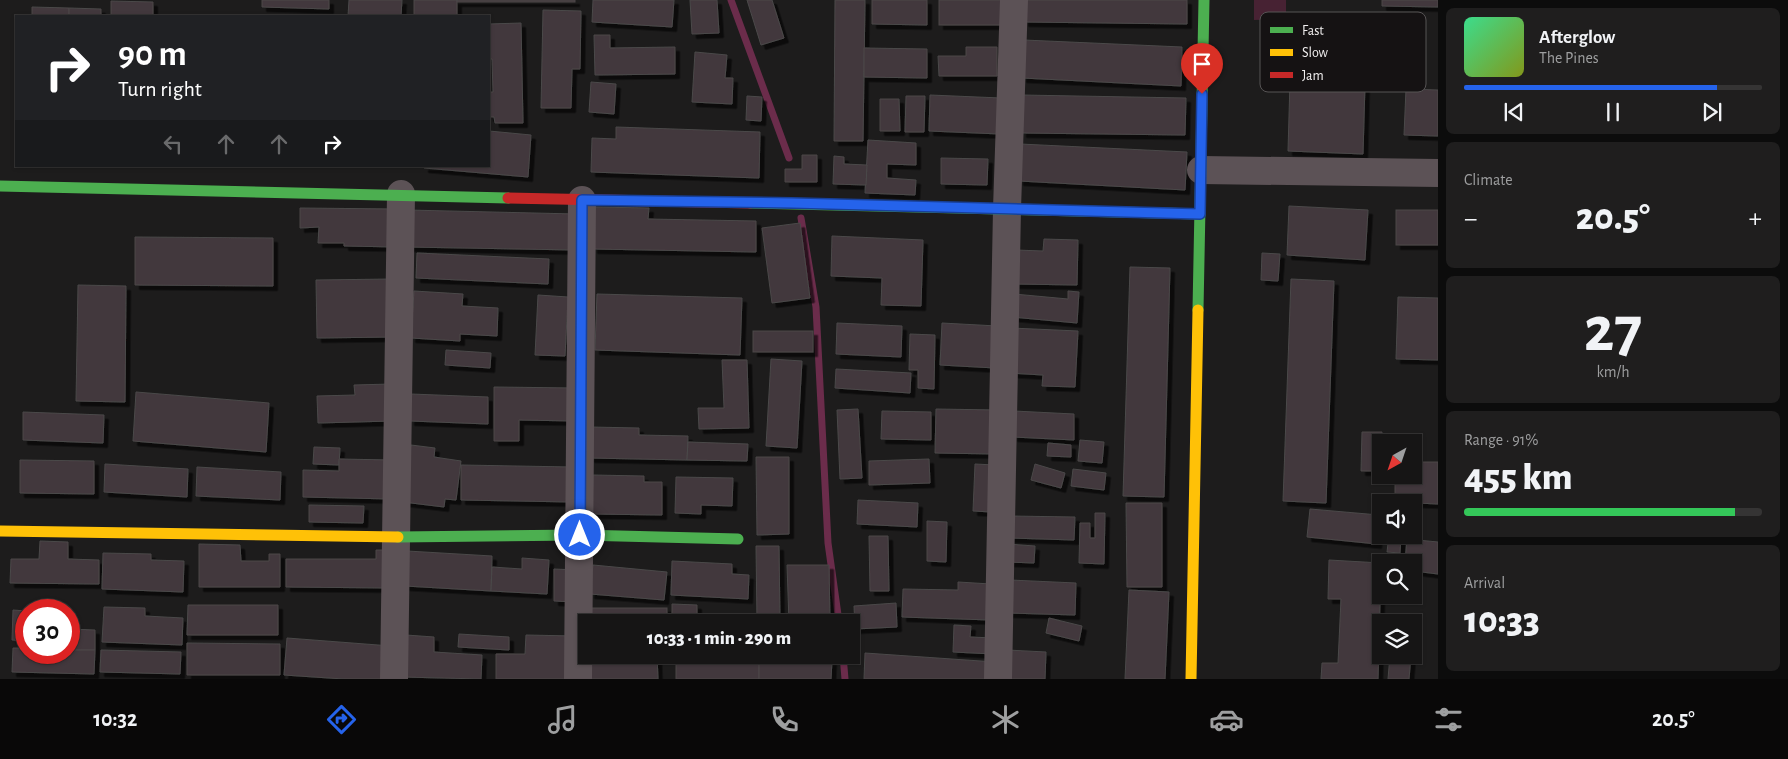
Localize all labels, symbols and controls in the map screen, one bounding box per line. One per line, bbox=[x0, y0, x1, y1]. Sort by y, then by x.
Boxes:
legend bbox=[1260, 12, 1426, 92]
text: Fast bbox=[1302, 24, 1324, 38]
text: Afterglow bbox=[1539, 28, 1615, 47]
icon: right bbox=[35, 35, 100, 100]
text: 90 m bbox=[118, 37, 187, 72]
pin bbox=[1181, 43, 1223, 94]
text: Slow bbox=[1302, 46, 1329, 60]
icon: arrive bbox=[1188, 50, 1216, 78]
text: The Pines bbox=[1539, 50, 1599, 66]
text: Jam bbox=[1302, 69, 1324, 83]
text: Turn right bbox=[118, 78, 202, 100]
icon: previous bbox=[1500, 98, 1528, 126]
icon: pause bbox=[1599, 98, 1627, 126]
icon: next bbox=[1698, 98, 1726, 126]
icon: left bbox=[159, 130, 187, 158]
icon: ahead bbox=[212, 130, 240, 158]
icon: ahead bbox=[265, 130, 293, 158]
icon: right bbox=[318, 130, 346, 158]
text: Climate bbox=[1464, 172, 1513, 188]
text: 20.5° bbox=[1576, 199, 1650, 237]
text: − bbox=[1464, 205, 1477, 233]
text: + bbox=[1749, 205, 1762, 233]
text: 27 bbox=[1584, 298, 1642, 363]
text: km/h bbox=[1596, 364, 1630, 380]
text: Range · 91% bbox=[1464, 432, 1538, 448]
north arrow bbox=[1372, 434, 1422, 484]
map controls bbox=[1372, 434, 1422, 664]
text: 455 km bbox=[1464, 459, 1573, 497]
button: sound bbox=[1372, 494, 1422, 544]
position arrow bbox=[553, 508, 605, 560]
button: search bbox=[1372, 554, 1422, 604]
text: Arrival bbox=[1464, 575, 1505, 591]
speed limit sign: 30 bbox=[15, 599, 80, 664]
text: 10:33 bbox=[1464, 602, 1540, 640]
button: layers bbox=[1372, 614, 1422, 664]
text: 10:33 · 1 min · 290 m bbox=[647, 629, 791, 648]
icon: directions bbox=[324, 702, 359, 737]
icon: music bbox=[545, 702, 580, 737]
icon: phone bbox=[767, 702, 802, 737]
icon: climate bbox=[988, 702, 1023, 737]
icon: car bbox=[1209, 702, 1244, 737]
icon: filters bbox=[1431, 702, 1466, 737]
text: 10:32 bbox=[93, 708, 137, 730]
text: 20.5° bbox=[1652, 708, 1695, 730]

